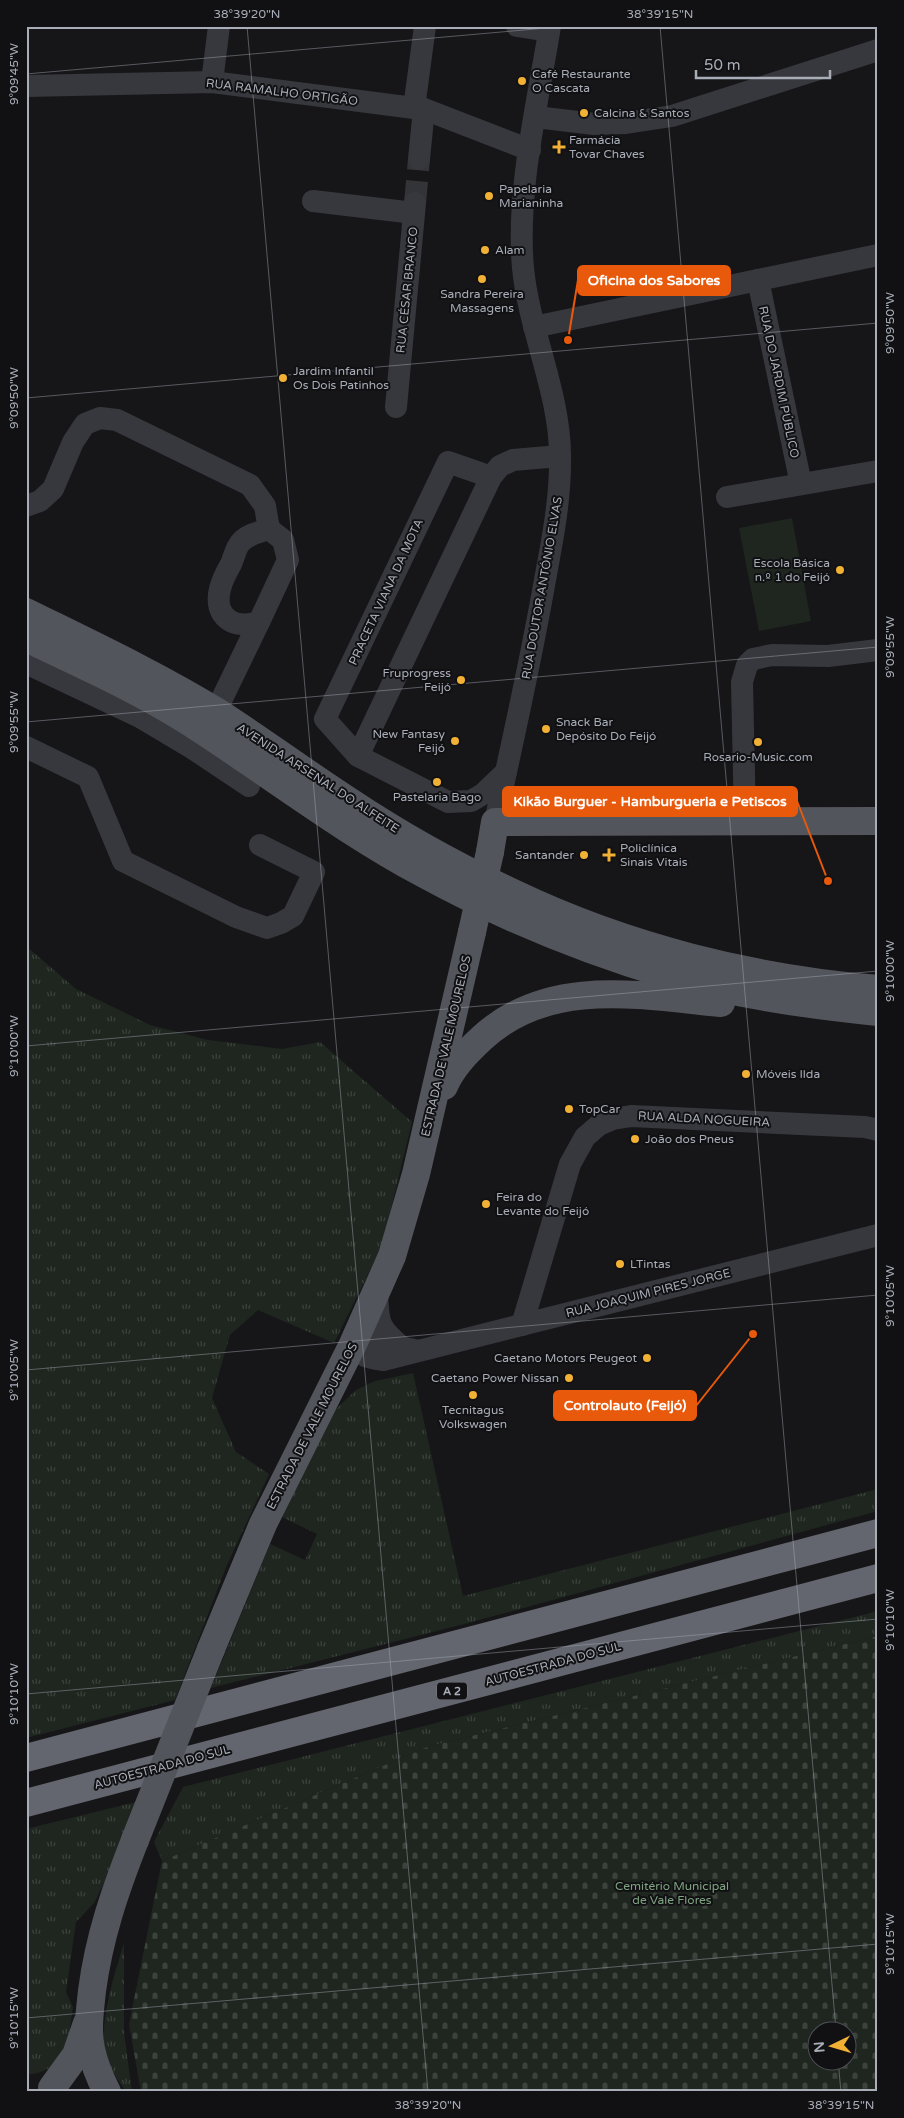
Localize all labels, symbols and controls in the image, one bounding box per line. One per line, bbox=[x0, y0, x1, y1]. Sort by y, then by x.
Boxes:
text: 38°39'20"N bbox=[214, 7, 281, 21]
text: 38°39'15"N bbox=[627, 7, 694, 21]
text: 9°09'45"W bbox=[7, 43, 21, 105]
scale bar bbox=[696, 48, 830, 80]
text: 50 m bbox=[704, 56, 741, 74]
place label: Café Restaurante O Cascata bbox=[532, 67, 631, 95]
marker: Café Restaurante O Cascata bbox=[516, 75, 528, 87]
street label: RUA RAMALHO ORTIGÃO bbox=[205, 76, 359, 108]
place label: Calcina & Santos bbox=[594, 106, 690, 120]
marker: Calcina & Santos bbox=[578, 107, 590, 119]
place label: Farmácia Tovar Chaves bbox=[569, 133, 645, 161]
marker: Farmácia Tovar Chaves bbox=[553, 141, 565, 153]
place label: Papelaria Marianinha bbox=[499, 182, 563, 210]
marker: Papelaria Marianinha bbox=[483, 190, 495, 202]
street label: RUA CÉSAR BRANCO bbox=[393, 226, 421, 354]
place label: Alam bbox=[495, 243, 525, 257]
marker: Alam bbox=[479, 244, 491, 256]
callout: Oficina dos Sabores bbox=[578, 266, 730, 295]
text: Oficina dos Sabores bbox=[588, 272, 721, 289]
marker: Sandra Pereira Massagens bbox=[476, 273, 488, 285]
place label: Sandra Pereira Massagens bbox=[440, 287, 524, 315]
text: 9°09'50"W bbox=[883, 292, 897, 354]
street label: RUA DO JARDIM PÚBLICO bbox=[756, 305, 802, 460]
place label: Jardim Infantil Os Dois Patinhos bbox=[293, 364, 389, 392]
text: 9°09'50"W bbox=[7, 367, 21, 429]
marker: Jardim Infantil Os Dois Patinhos bbox=[277, 372, 289, 384]
street label: RUA DOUTOR ANTÓNIO ELVAS bbox=[519, 496, 565, 680]
street label: PRACETA VIANA DA MOTA bbox=[346, 517, 426, 667]
place label: Escola Básica n.º 1 do Feijó bbox=[753, 556, 830, 584]
marker: Escola Básica n.º 1 do Feijó bbox=[834, 564, 846, 576]
text: 9°09'55"W bbox=[883, 616, 897, 678]
place label: Fruprogress Feijó bbox=[383, 666, 451, 694]
marker: Fruprogress Feijó bbox=[455, 674, 467, 686]
text: 9°09'55"W bbox=[7, 691, 21, 753]
place label: Snack Bar Depósito Do Feijó bbox=[556, 715, 656, 743]
street label: AVENIDA ARSENAL DO ALFEITE bbox=[234, 720, 402, 836]
marker: Snack Bar Depósito Do Feijó bbox=[540, 723, 552, 735]
place label: New Fantasy Feijó bbox=[372, 727, 446, 755]
marker: New Fantasy Feijó bbox=[449, 735, 461, 747]
marker: Rosario-Music.com bbox=[752, 736, 764, 748]
place label: Rosario-Music.com bbox=[703, 750, 813, 764]
marker: Pastelaria Bago bbox=[431, 776, 443, 788]
callout: Kikão Burguer - Hamburgueria e Petiscos bbox=[503, 787, 797, 816]
place label: Pastelaria Bago bbox=[393, 790, 481, 804]
text: Kikão Burguer - Hamburgueria e Petiscos bbox=[513, 793, 787, 810]
place label: Policlínica Sinais Vitais bbox=[620, 841, 688, 869]
place label: Santander bbox=[515, 848, 574, 862]
marker: Policlínica Sinais Vitais bbox=[602, 848, 616, 862]
marker: Santander bbox=[578, 849, 590, 861]
text: 9°10'00"W bbox=[883, 940, 897, 1002]
street label: ESTRADA DE VALE MOURELOS bbox=[418, 954, 474, 1138]
text: 9°10'00"W bbox=[7, 1015, 21, 1077]
place label: Móveis Ilda bbox=[756, 1067, 820, 1081]
marker: Móveis Ilda bbox=[740, 1068, 752, 1080]
place label: TopCar bbox=[579, 1102, 620, 1116]
marker: TopCar bbox=[563, 1103, 575, 1115]
street label: RUA ALDA NOGUEIRA bbox=[638, 1109, 771, 1129]
place label: João dos Pneus bbox=[645, 1132, 734, 1146]
marker: João dos Pneus bbox=[629, 1133, 641, 1145]
place label: Feira do Levante do Feijó bbox=[496, 1190, 589, 1218]
marker: Feira do Levante do Feijó bbox=[480, 1198, 492, 1210]
place label: LTintas bbox=[630, 1257, 671, 1271]
marker: LTintas bbox=[614, 1258, 626, 1270]
text: 9°10'05"W bbox=[883, 1265, 897, 1327]
street label: RUA JOAQUIM PIRES JORGE bbox=[564, 1266, 732, 1320]
text: 9°10'05"W bbox=[7, 1339, 21, 1401]
street label: ESTRADA DE VALE MOURELOS bbox=[264, 1340, 360, 1512]
place label: Caetano Motors Peugeot bbox=[494, 1351, 637, 1365]
marker: Caetano Motors Peugeot bbox=[641, 1352, 653, 1364]
place label: Caetano Power Nissan bbox=[431, 1371, 559, 1385]
marker: Caetano Power Nissan bbox=[563, 1372, 575, 1384]
marker: Tecnitagus Volkswagen bbox=[467, 1389, 479, 1401]
callout: Controlauto (Feijó) bbox=[554, 1391, 696, 1420]
text: Controlauto (Feijó) bbox=[564, 1397, 686, 1414]
place label: Tecnitagus Volkswagen bbox=[439, 1403, 507, 1431]
text: 9°10'10"W bbox=[883, 1589, 897, 1651]
street label: AUTOESTRADA DO SUL bbox=[483, 1639, 623, 1689]
text: 9°10'10"W bbox=[7, 1663, 21, 1725]
road number: A 2 bbox=[437, 1682, 467, 1700]
street label: AUTOESTRADA DO SUL bbox=[92, 1742, 232, 1792]
park label: Cemitério Municipal de Vale Flores bbox=[615, 1879, 729, 1907]
text: 9°10'15"W bbox=[883, 1913, 897, 1975]
text: 9°10'15"W bbox=[7, 1987, 21, 2049]
north arrow bbox=[806, 2020, 856, 2070]
text: N bbox=[811, 2041, 829, 2053]
text: 38°39'20"N bbox=[395, 2098, 462, 2112]
text: 38°39'15"N bbox=[808, 2098, 875, 2112]

